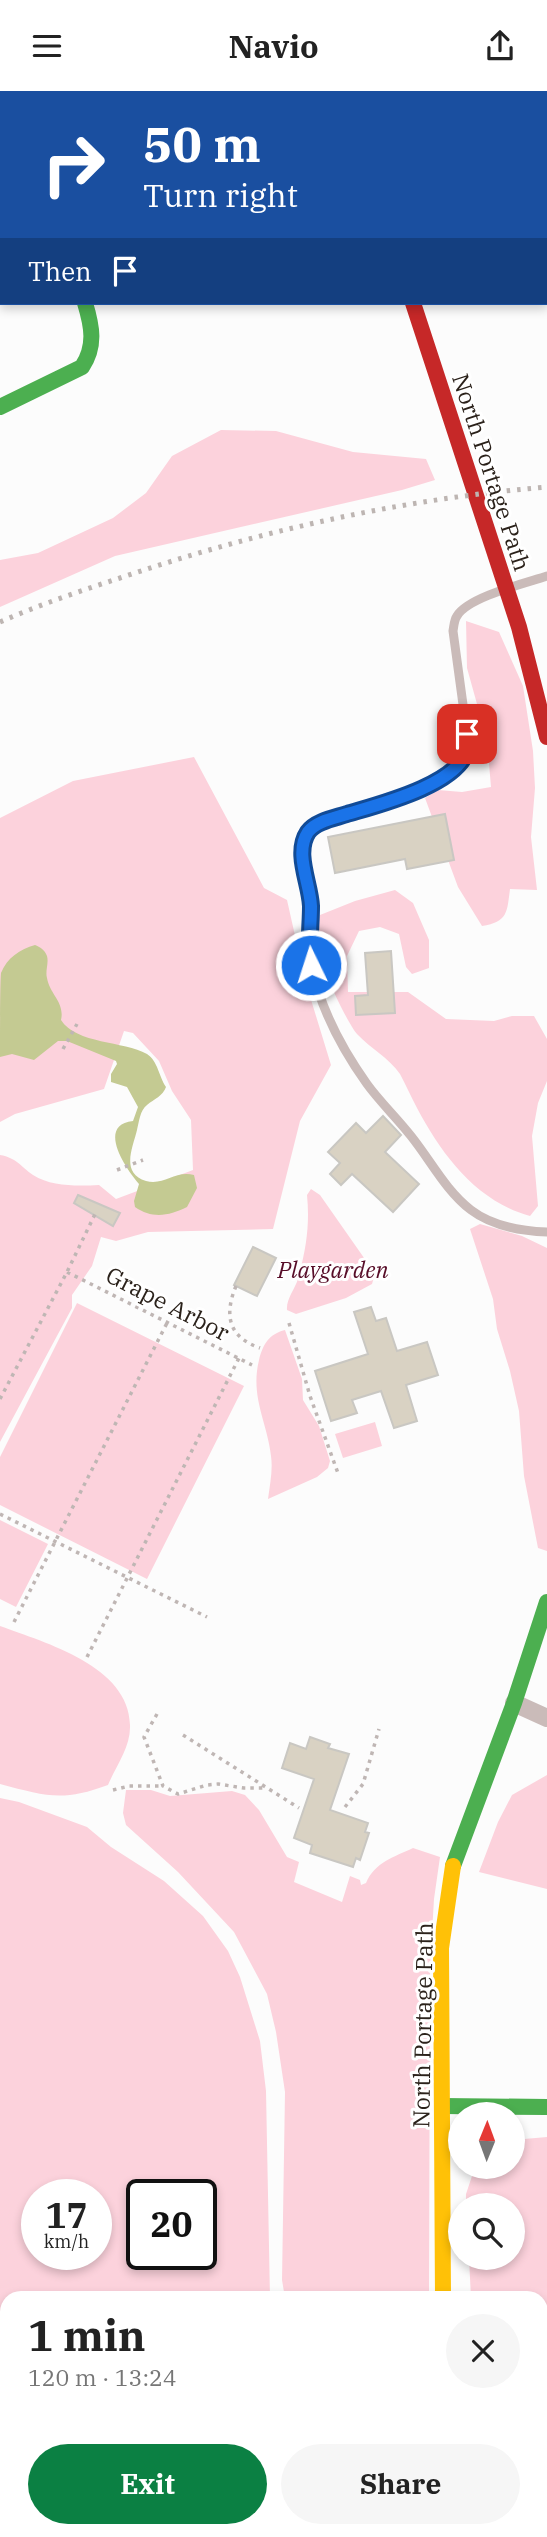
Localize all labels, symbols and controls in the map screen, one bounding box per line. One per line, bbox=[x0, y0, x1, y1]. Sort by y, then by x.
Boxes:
text: Navio bbox=[228, 25, 319, 67]
icon: menu bbox=[28, 27, 66, 65]
icon: share bbox=[481, 27, 519, 65]
text: 50 m bbox=[143, 112, 261, 175]
icon: right bbox=[28, 119, 119, 210]
text: Turn right bbox=[143, 174, 298, 216]
icon: arrive bbox=[106, 252, 144, 290]
text: Then bbox=[28, 254, 92, 288]
street label: North Portage Path bbox=[446, 370, 538, 574]
pin bbox=[437, 704, 497, 764]
icon: arrive bbox=[448, 715, 486, 753]
position arrow bbox=[274, 928, 348, 1002]
park label: Playgarden bbox=[277, 1254, 388, 1284]
street label: Grape Arbor bbox=[101, 1259, 235, 1347]
street label: North Portage Path bbox=[405, 1922, 439, 2128]
north arrow bbox=[448, 2102, 525, 2179]
map controls bbox=[448, 2102, 525, 2270]
speed limit sign: 20 bbox=[126, 2179, 217, 2270]
text: 17 bbox=[45, 2192, 88, 2238]
button: search bbox=[448, 2193, 525, 2270]
text: km/h bbox=[44, 2230, 89, 2253]
text: 1 min bbox=[28, 2308, 146, 2363]
button: close bbox=[446, 2314, 520, 2388]
text: 120 m · 13:24 bbox=[28, 2362, 177, 2392]
button: Exit bbox=[28, 2444, 267, 2524]
button: Share bbox=[281, 2444, 520, 2524]

